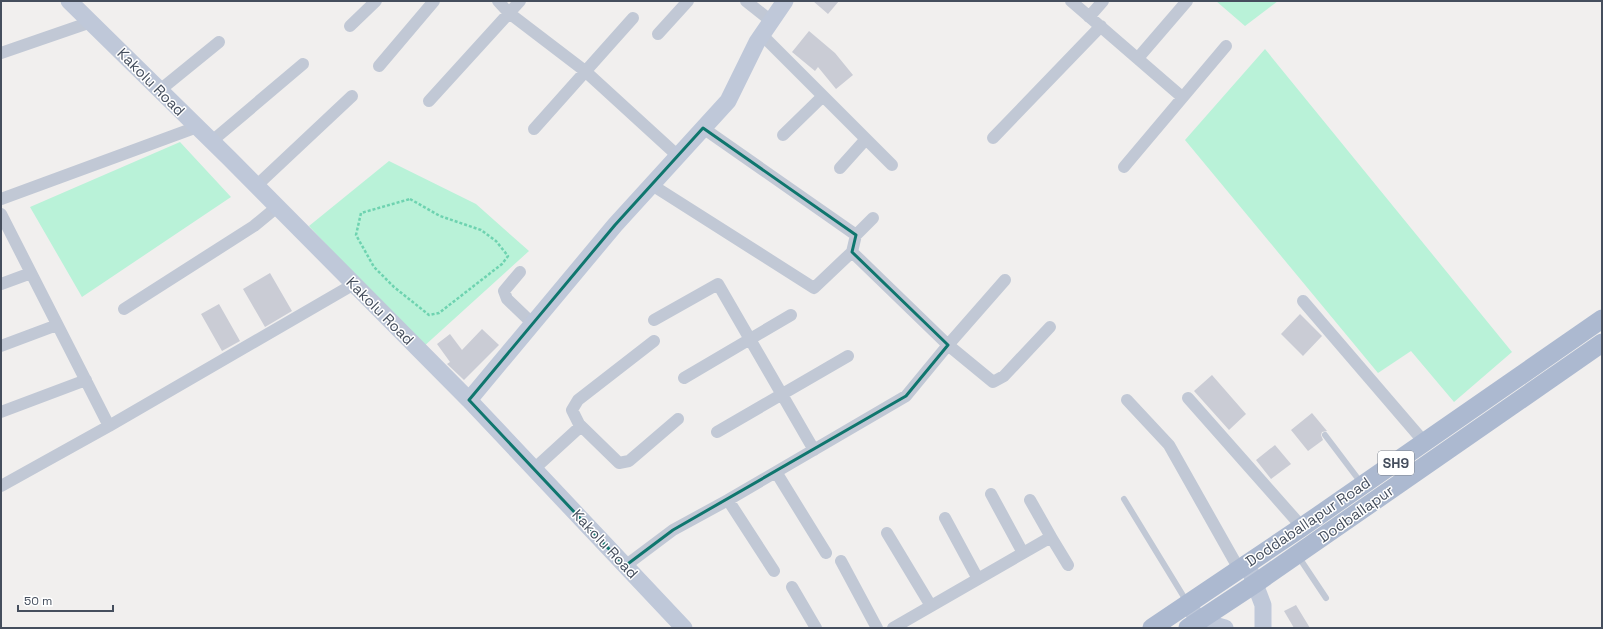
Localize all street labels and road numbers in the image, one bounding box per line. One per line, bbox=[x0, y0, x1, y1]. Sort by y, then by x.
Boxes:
street label: Kakolu Road bbox=[113, 44, 189, 120]
street label: Kakolu Road bbox=[342, 273, 418, 349]
road number: SH9 bbox=[1378, 451, 1414, 475]
street label: Doddaballapur Road bbox=[1242, 473, 1374, 570]
street label: Dodballapur bbox=[1314, 480, 1397, 547]
street label: Kakolu Road bbox=[568, 505, 642, 582]

